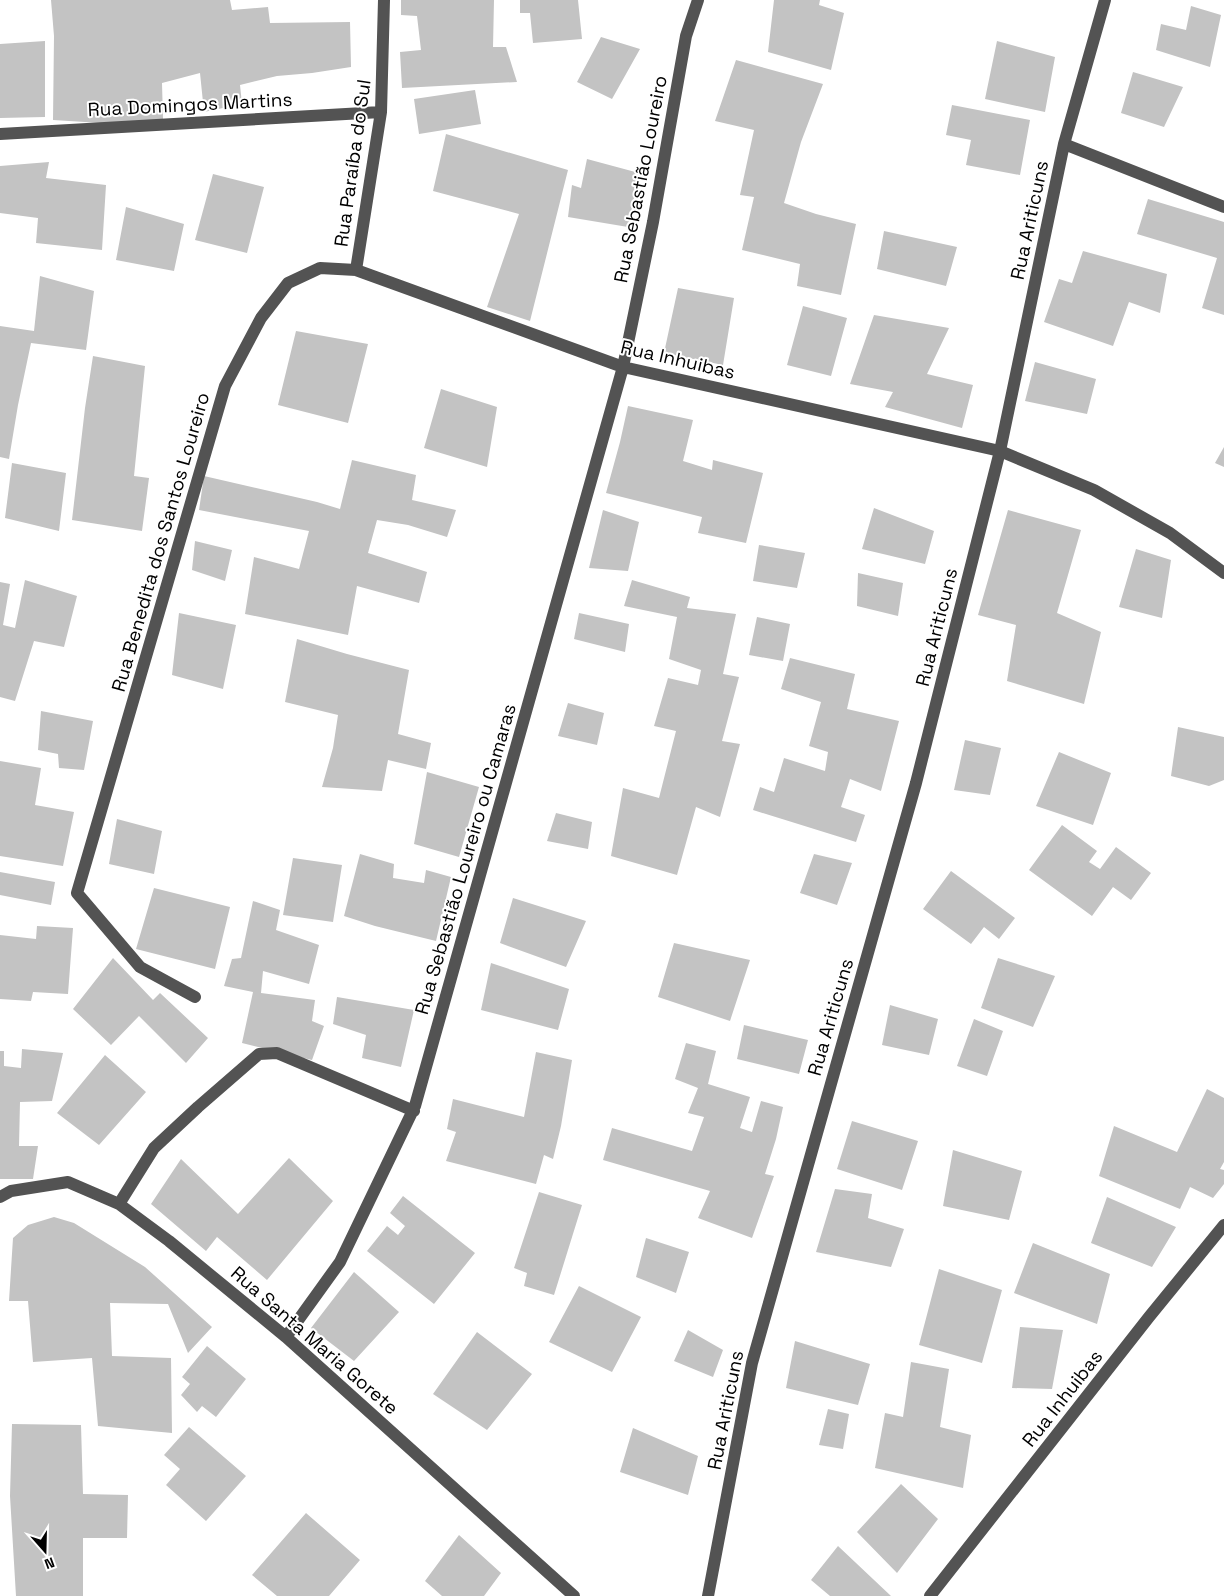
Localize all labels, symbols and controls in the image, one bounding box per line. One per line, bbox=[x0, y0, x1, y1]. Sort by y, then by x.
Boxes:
street label: Rua Sebastião Loureiro bbox=[608, 73, 673, 285]
street label: Rua Paraíba do Sul bbox=[328, 78, 377, 248]
street label: Rua Domingos Martins bbox=[87, 87, 293, 122]
street label: Rua Ariticuns bbox=[1005, 158, 1054, 282]
street label: Rua Inhuibas bbox=[618, 334, 738, 385]
street label: Rua Benedita dos Santos Loureiro bbox=[106, 390, 215, 695]
street label: Rua Ariticuns bbox=[910, 565, 963, 689]
street label: Rua Sebastião Loureiro ou Camaras bbox=[409, 701, 522, 1017]
street label: Rua Ariticuns bbox=[802, 956, 859, 1079]
street label: Rua Santa Maria Gorete bbox=[226, 1261, 404, 1420]
street label: Rua Inhuibas bbox=[1017, 1345, 1108, 1452]
street label: Rua Ariticuns bbox=[702, 1348, 749, 1472]
north arrow bbox=[20, 1526, 70, 1576]
text: N bbox=[42, 1553, 57, 1573]

